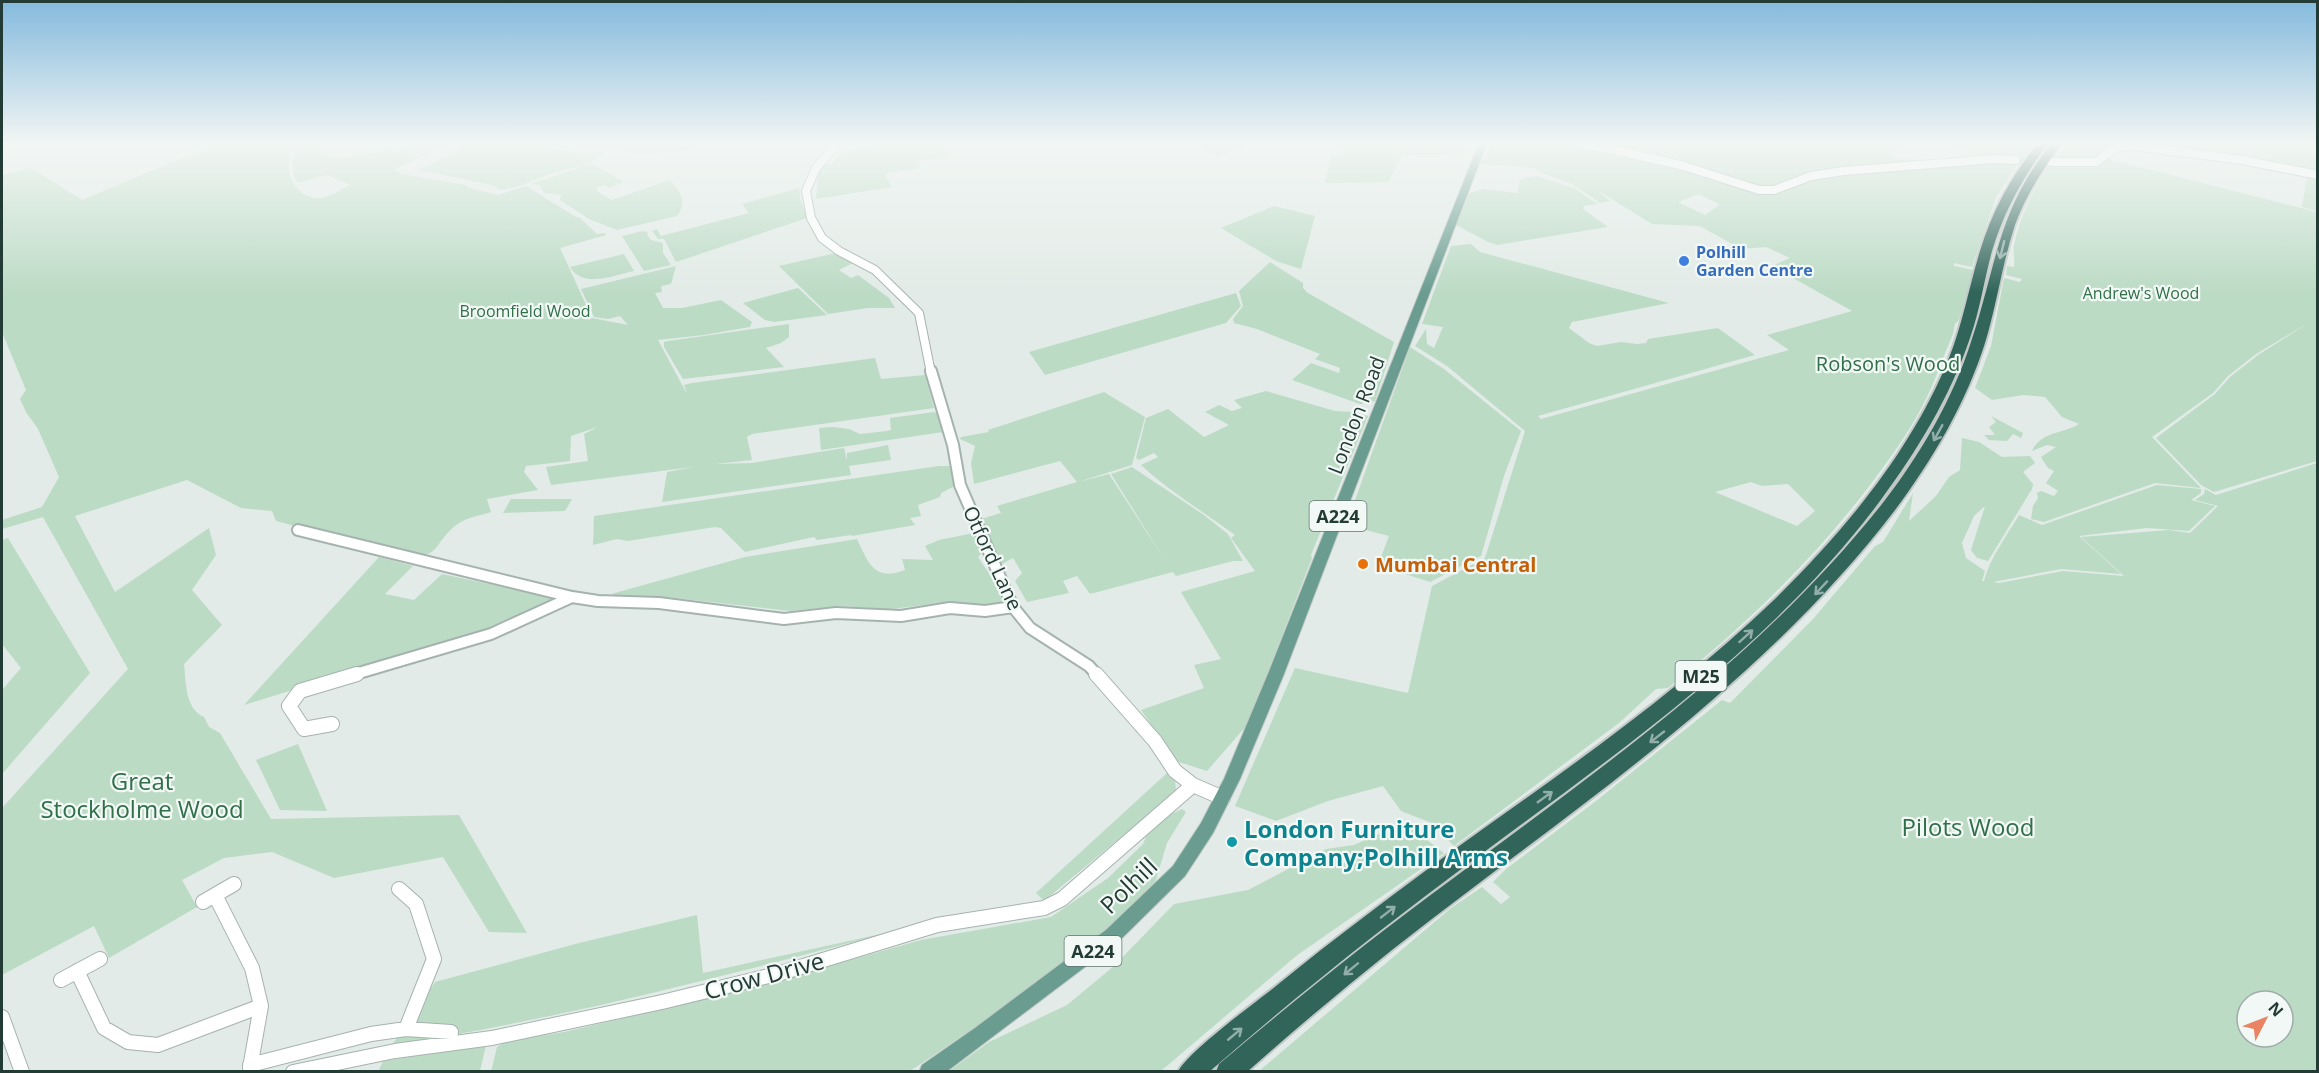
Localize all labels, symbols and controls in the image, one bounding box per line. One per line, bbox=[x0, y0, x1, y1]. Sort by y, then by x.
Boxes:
one-way arrow bbox=[1995, 240, 2007, 259]
place label: Polhill Garden Centre bbox=[1696, 241, 1813, 281]
marker: Polhill Garden Centre bbox=[1677, 254, 1691, 268]
park label: Andrew's Wood bbox=[2083, 282, 2199, 304]
park label: Broomfield Wood bbox=[459, 300, 591, 322]
park label: Robson's Wood bbox=[1816, 350, 1960, 377]
street label: London Road bbox=[1321, 352, 1391, 478]
one-way arrow bbox=[1932, 424, 1944, 441]
street label: Otford Lane bbox=[957, 501, 1029, 615]
road number: A224 bbox=[1310, 501, 1366, 531]
place label: Mumbai Central bbox=[1375, 551, 1536, 578]
marker: Mumbai Central bbox=[1356, 557, 1370, 571]
one-way arrow bbox=[1814, 581, 1828, 596]
one-way arrow bbox=[1739, 629, 1754, 643]
road number: M25 bbox=[1676, 661, 1726, 691]
one-way arrow bbox=[1649, 730, 1665, 743]
park label: Great Stockholme Wood bbox=[40, 764, 244, 825]
one-way arrow bbox=[1536, 791, 1552, 803]
park label: Pilots Wood bbox=[1902, 810, 2034, 843]
place label: London Furniture Company;Polhill Arms bbox=[1244, 812, 1508, 873]
marker: London Furniture Company;Polhill Arms bbox=[1225, 835, 1239, 849]
street label: Polhill bbox=[1092, 850, 1164, 920]
one-way arrow bbox=[1379, 906, 1395, 919]
road number: A224 bbox=[1064, 936, 1122, 966]
street label: Crow Drive bbox=[700, 943, 828, 1007]
one-way arrow bbox=[1344, 962, 1359, 976]
north arrow bbox=[2235, 989, 2295, 1049]
text: N bbox=[2264, 997, 2289, 1021]
one-way arrow bbox=[1227, 1028, 1243, 1041]

